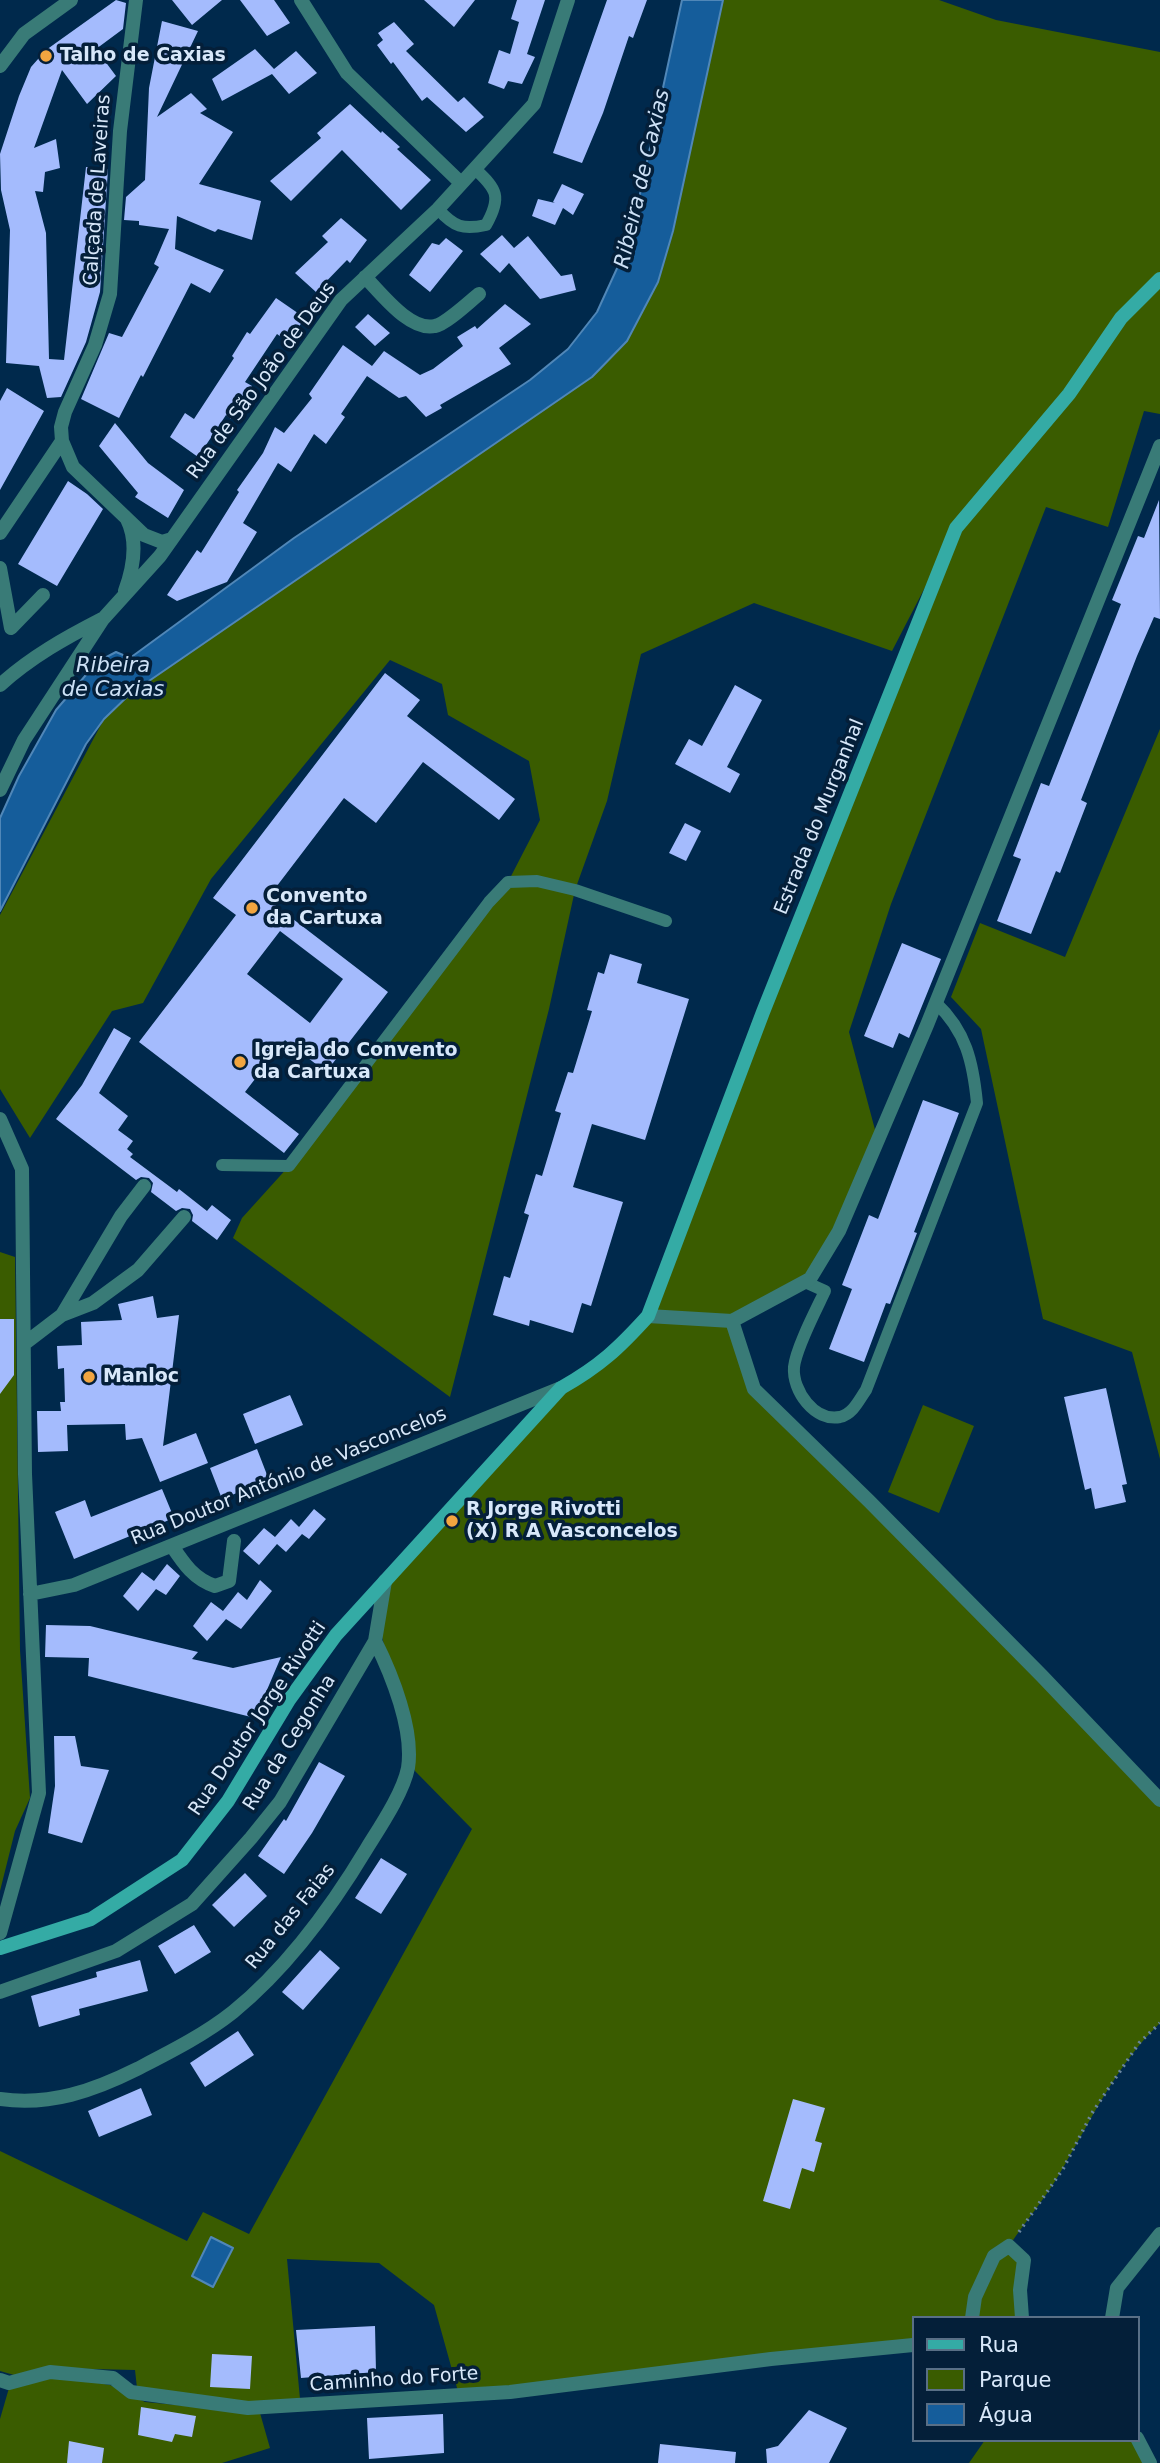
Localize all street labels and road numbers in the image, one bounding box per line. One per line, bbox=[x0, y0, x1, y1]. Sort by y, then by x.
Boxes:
street label: Calçada de Laveiras bbox=[80, 94, 116, 286]
street label: Rua de São João de Deus bbox=[183, 278, 341, 484]
street label: Estrada do Murganhal bbox=[770, 716, 870, 918]
street label: Rua Doutor António de Vasconcelos bbox=[128, 1403, 450, 1551]
street label: Rua Doutor Jorge Rivotti bbox=[184, 1618, 332, 1820]
street label: Rua da Cegonha bbox=[239, 1671, 341, 1815]
street label: Rua das Faias bbox=[241, 1860, 341, 1974]
street label: Caminho do Forte bbox=[309, 2363, 479, 2397]

